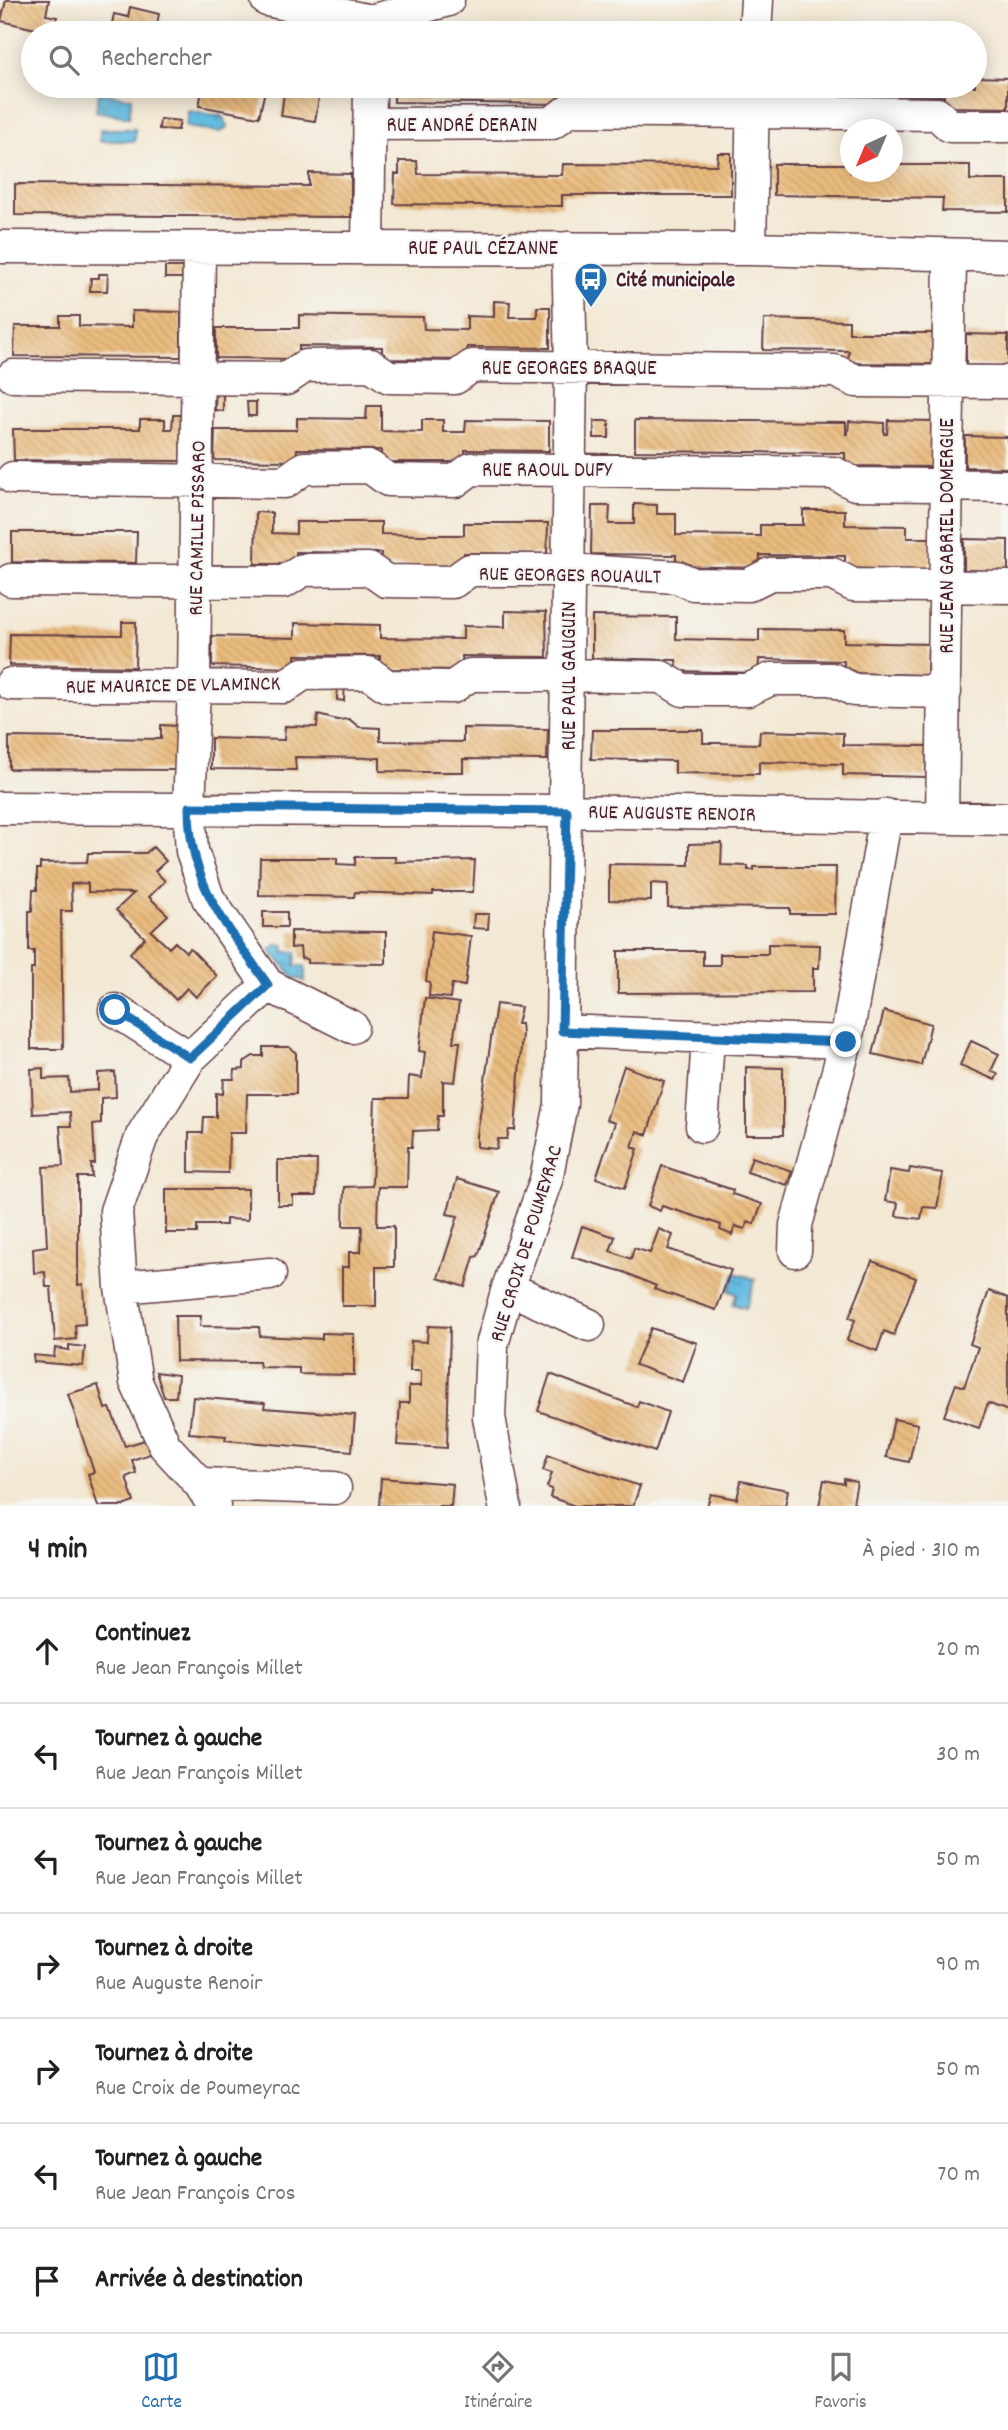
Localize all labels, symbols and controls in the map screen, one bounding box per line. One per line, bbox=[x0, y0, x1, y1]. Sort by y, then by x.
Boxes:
search box bbox=[21, 21, 987, 98]
icon: search bbox=[45, 41, 83, 79]
text: Rechercher bbox=[101, 41, 212, 78]
street label: RUE ANDRÉ DERAIN bbox=[387, 112, 537, 142]
north arrow bbox=[840, 119, 903, 182]
street label: RUE PAUL CÉZANNE bbox=[408, 235, 559, 265]
bus stop icon: Cité municipale bbox=[572, 260, 610, 309]
place label: Cité municipale bbox=[616, 267, 735, 297]
street label: RUE GEORGES BRAQUE bbox=[482, 355, 657, 385]
street label: RUE JEAN GABRIEL DOMERGUE bbox=[934, 418, 964, 654]
street label: RUE CAMILLE PISSARO bbox=[182, 440, 216, 616]
street label: RUE RAOUL DUFY bbox=[482, 457, 613, 487]
street label: RUE GEORGES ROUAULT bbox=[479, 560, 662, 594]
street label: RUE PAUL GAUGUIN bbox=[556, 601, 586, 751]
street label: RUE MAURICE DE VLAMINCK bbox=[65, 670, 281, 704]
street label: RUE AUGUSTE RENOIR bbox=[588, 799, 756, 831]
route start bbox=[99, 994, 130, 1025]
route end bbox=[830, 1026, 861, 1057]
street label: RUE CROIX DE POUMEYRAC bbox=[484, 1142, 572, 1346]
text: 4 min bbox=[28, 1530, 87, 1573]
text: À pied · 310 m bbox=[862, 1535, 980, 1568]
text: Continuez bbox=[95, 1616, 190, 1653]
icon: ahead bbox=[28, 1632, 66, 1670]
text: 20 m bbox=[936, 1634, 980, 1667]
text: Rue Jean François Millet bbox=[95, 1653, 303, 1686]
text: Tournez à gauche bbox=[95, 1721, 262, 1758]
icon: left bbox=[28, 1737, 66, 1775]
text: 30 m bbox=[936, 1739, 980, 1772]
text: Rue Jean François Millet bbox=[95, 1758, 303, 1791]
text: Tournez à gauche bbox=[95, 1826, 262, 1863]
icon: left bbox=[28, 1842, 66, 1880]
text: 50 m bbox=[936, 1844, 980, 1877]
text: Rue Jean François Millet bbox=[95, 1863, 303, 1896]
text: Tournez à droite bbox=[95, 1931, 253, 1968]
icon: right bbox=[28, 1947, 66, 1985]
text: 90 m bbox=[936, 1949, 980, 1982]
text: Rue Auguste Renoir bbox=[95, 1968, 262, 2001]
text: Tournez à droite bbox=[95, 2036, 253, 2073]
icon: right bbox=[28, 2052, 66, 2090]
text: 50 m bbox=[936, 2054, 980, 2087]
text: Rue Croix de Poumeyrac bbox=[95, 2073, 300, 2106]
text: Tournez à gauche bbox=[95, 2141, 262, 2178]
icon: left bbox=[28, 2157, 66, 2195]
text: 70 m bbox=[938, 2159, 980, 2192]
text: Rue Jean François Cros bbox=[95, 2178, 295, 2211]
icon: arrive bbox=[28, 2262, 66, 2300]
text: Arrivée à destination bbox=[95, 2262, 303, 2299]
tab: Carte bbox=[141, 2348, 182, 2417]
tab: Itinéraire bbox=[464, 2348, 532, 2417]
tab: Favoris bbox=[815, 2348, 867, 2417]

